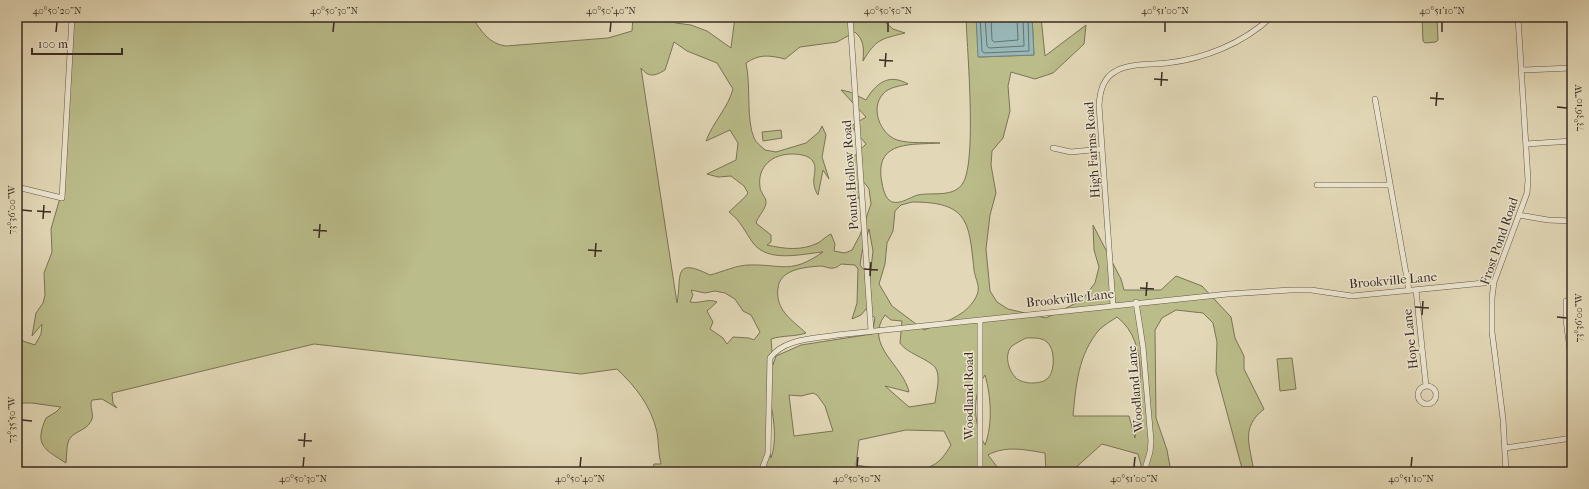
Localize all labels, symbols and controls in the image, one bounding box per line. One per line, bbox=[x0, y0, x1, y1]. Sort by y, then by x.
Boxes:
text: 40°50'20"N bbox=[32, 5, 82, 17]
text: 40°50'30"N bbox=[310, 5, 358, 17]
text: 40°50'40"N bbox=[586, 5, 636, 17]
text: 40°50'50"N bbox=[864, 5, 913, 17]
text: 40°51'00"N bbox=[1141, 5, 1189, 17]
text: 40°51'10"N bbox=[1419, 5, 1465, 17]
scale bar bbox=[32, 30, 122, 56]
text: 100 m bbox=[38, 37, 68, 51]
text: 73°36'10"W bbox=[1573, 83, 1585, 131]
street label: High Farms Road bbox=[1081, 100, 1103, 199]
street label: Pound Hollow Road bbox=[839, 119, 861, 230]
text: 73°36'00"W bbox=[6, 184, 18, 234]
street label: Frost Pond Road bbox=[1477, 194, 1521, 287]
street label: Brookville Lane bbox=[1348, 269, 1438, 291]
street label: Brookville Lane bbox=[1025, 286, 1115, 310]
text: 73°36'00"W bbox=[1573, 292, 1585, 342]
street label: Hope Lane bbox=[1399, 307, 1421, 370]
street label: Woodland Lane bbox=[1124, 344, 1146, 434]
street label: Woodland Road bbox=[961, 351, 976, 441]
text: 73°35'50"W bbox=[6, 395, 18, 443]
text: 40°50'30"N bbox=[279, 473, 327, 485]
text: 40°50'40"N bbox=[555, 473, 605, 485]
text: 40°50'50"N bbox=[833, 473, 882, 485]
text: 40°51'00"N bbox=[1110, 473, 1158, 485]
text: 40°51'10"N bbox=[1388, 473, 1434, 485]

